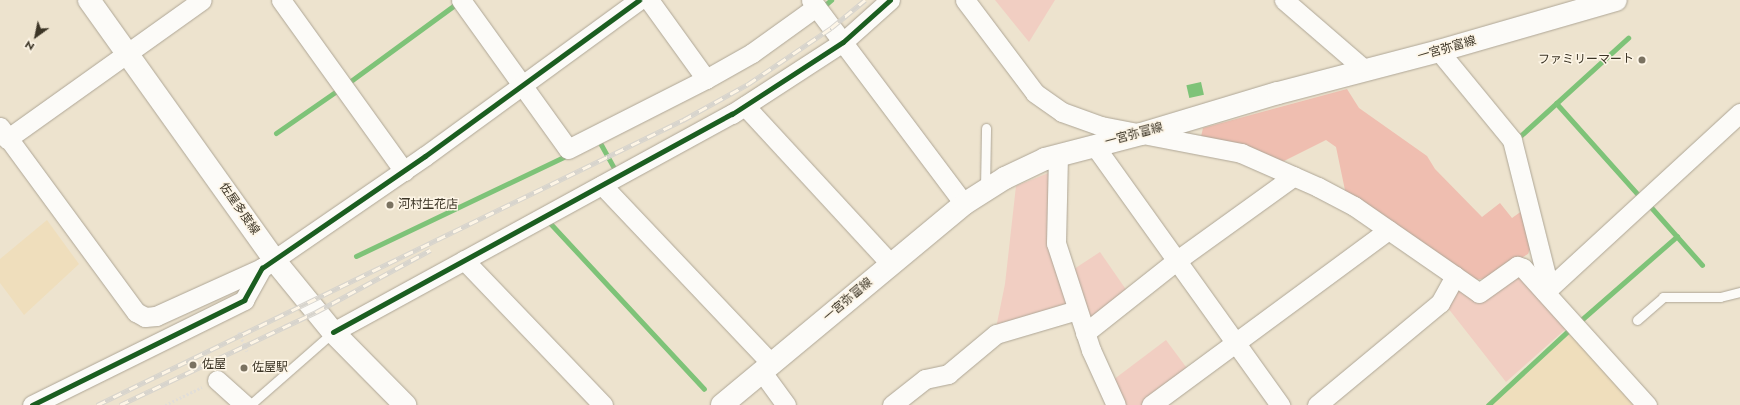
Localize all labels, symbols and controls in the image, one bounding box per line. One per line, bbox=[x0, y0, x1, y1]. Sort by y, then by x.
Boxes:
north arrow bbox=[16, 16, 56, 56]
street label: 一宮弥富線 bbox=[1416, 34, 1478, 64]
text: N bbox=[21, 37, 37, 55]
place label: ファミリーマート bbox=[1538, 53, 1634, 67]
marker: ファミリーマート bbox=[1637, 55, 1647, 65]
street label: 一宮弥富線 bbox=[1103, 120, 1165, 150]
street label: 佐屋多度線 bbox=[216, 180, 262, 238]
place label: 河村生花店 bbox=[398, 198, 458, 212]
marker: 河村生花店 bbox=[385, 200, 395, 210]
street label: 一宮弥富線 bbox=[820, 275, 876, 325]
place label: 佐屋 bbox=[202, 358, 226, 372]
marker: 佐屋 bbox=[187, 359, 199, 371]
place label: 佐屋駅 bbox=[252, 361, 288, 375]
marker: 佐屋駅 bbox=[239, 363, 249, 373]

